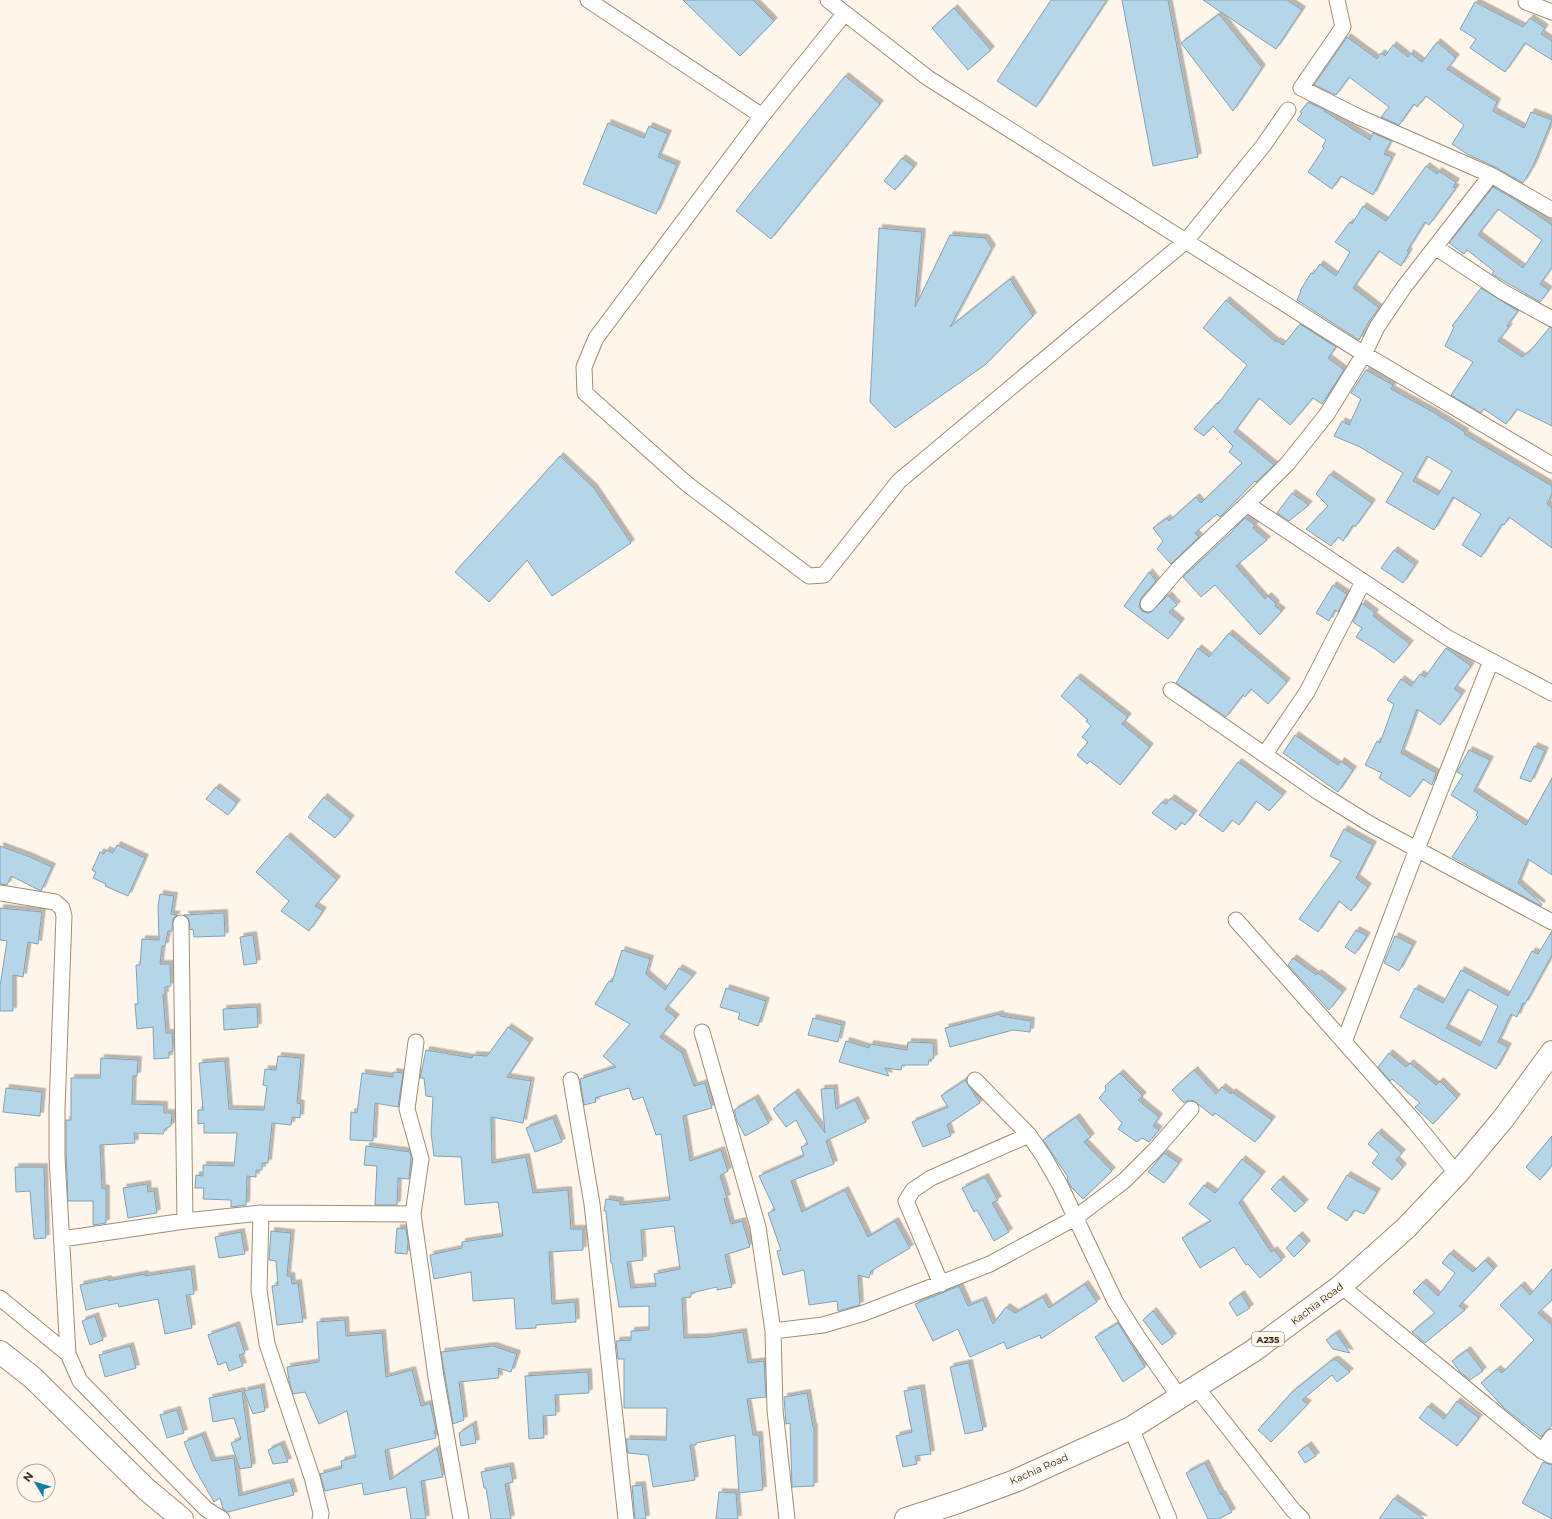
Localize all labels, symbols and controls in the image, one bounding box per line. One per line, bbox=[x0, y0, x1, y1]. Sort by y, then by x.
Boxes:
street label: Kachia Road bbox=[1288, 1280, 1346, 1328]
road number: A235 bbox=[1252, 1332, 1284, 1346]
street label: Kachia Road bbox=[1008, 1450, 1070, 1488]
north arrow bbox=[16, 1463, 56, 1503]
text: N bbox=[20, 1469, 36, 1485]

